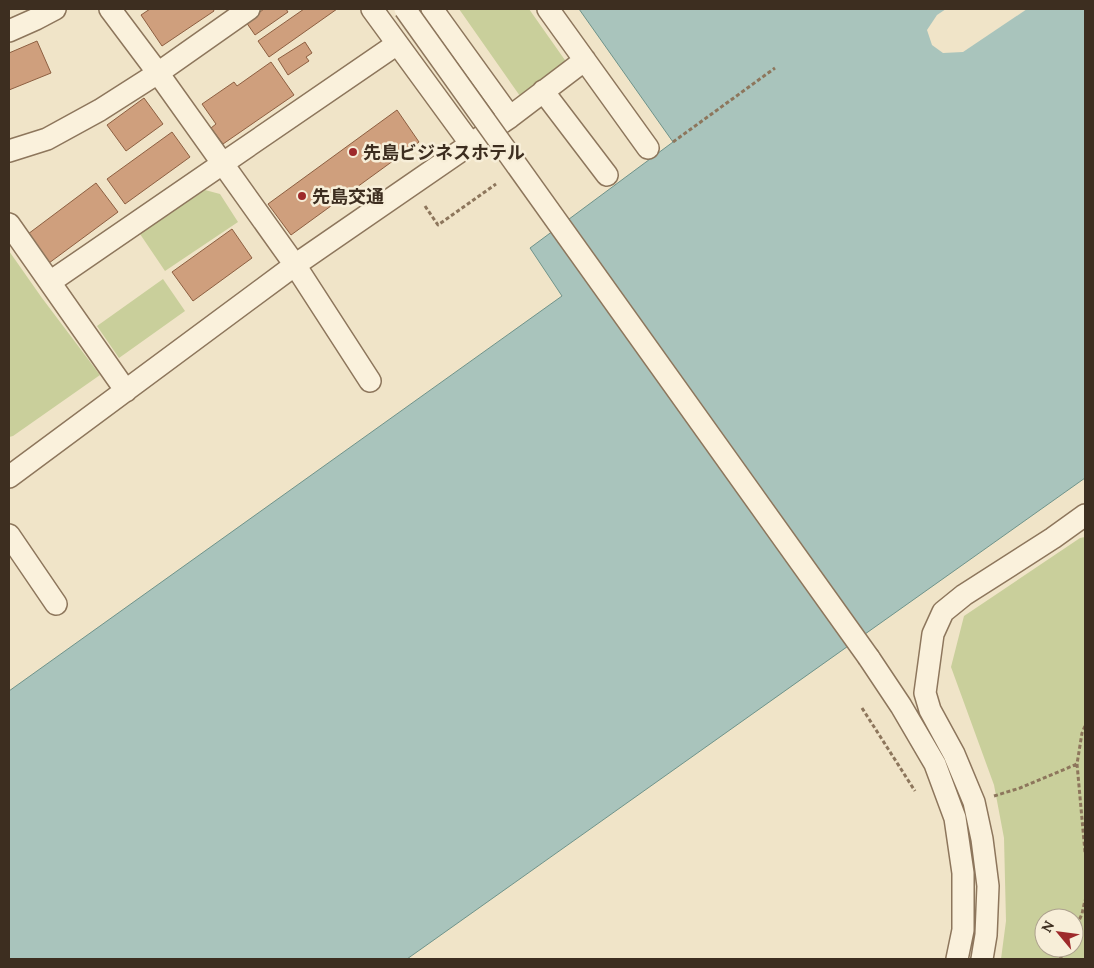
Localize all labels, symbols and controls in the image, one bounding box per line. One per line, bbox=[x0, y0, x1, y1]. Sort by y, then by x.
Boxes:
place label: 先島ビジネスホテル bbox=[363, 141, 525, 164]
marker: 先島ビジネスホテル bbox=[347, 146, 359, 158]
place label: 先島交通 bbox=[312, 185, 384, 208]
marker: 先島交通 bbox=[296, 190, 308, 202]
north arrow bbox=[1034, 908, 1084, 958]
text: N bbox=[1037, 917, 1058, 936]

